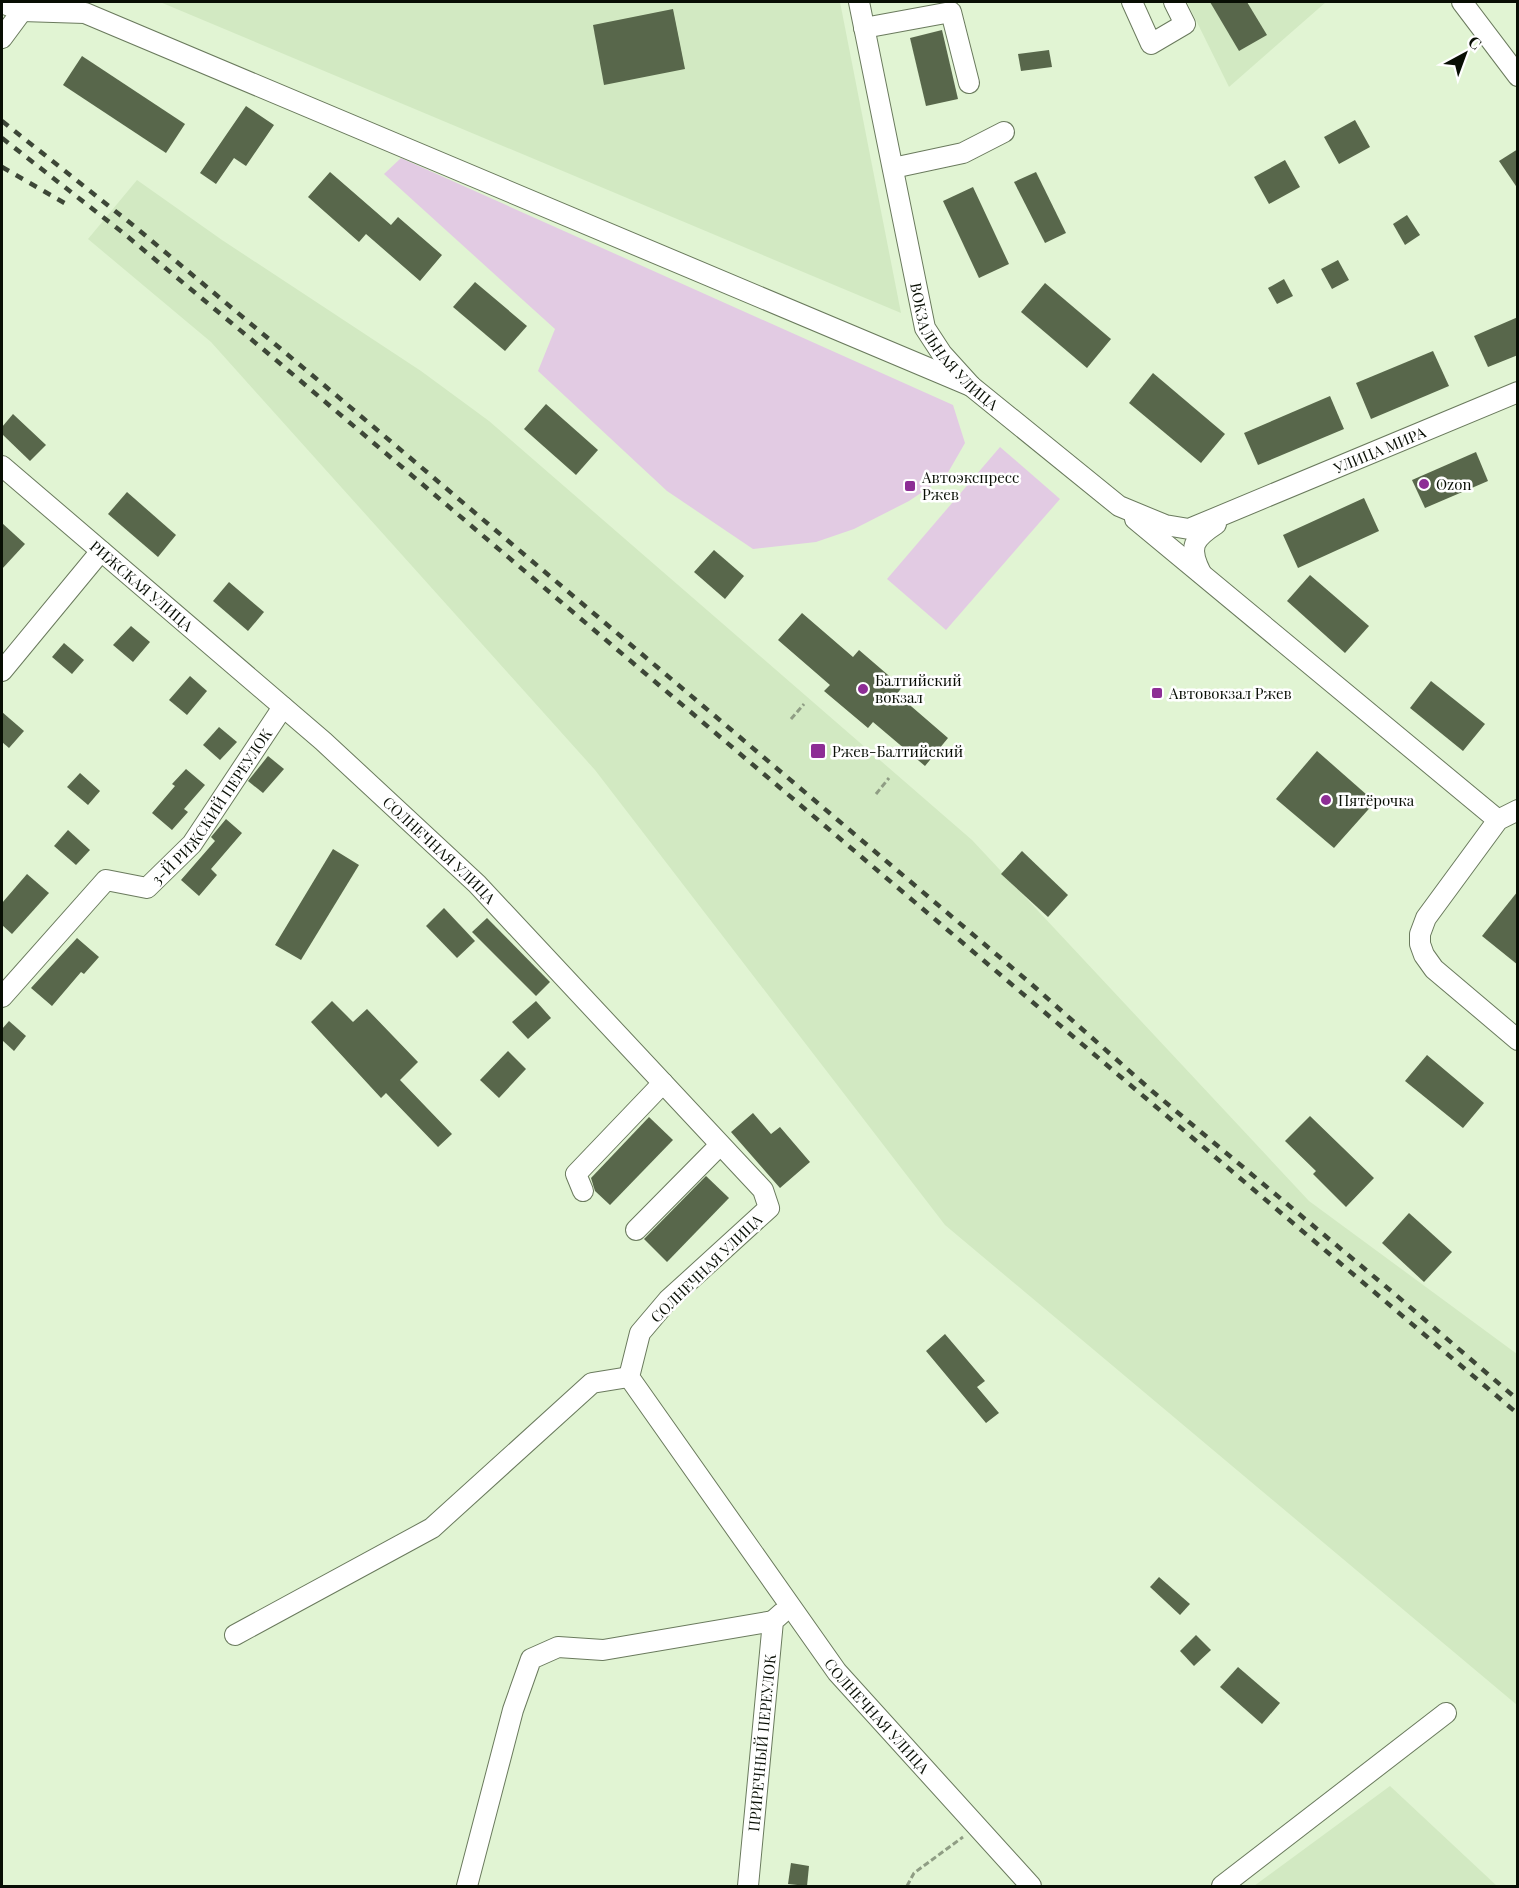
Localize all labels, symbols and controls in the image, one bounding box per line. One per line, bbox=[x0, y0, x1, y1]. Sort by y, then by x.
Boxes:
north arrow bbox=[1435, 24, 1495, 84]
text: С bbox=[1464, 31, 1486, 54]
street label: ВОКЗАЛЬНАЯ УЛИЦА bbox=[906, 281, 1003, 415]
street label: УЛИЦА МИРА bbox=[1330, 421, 1429, 478]
place label: Автоэкспресс Ржев bbox=[921, 467, 1019, 504]
place label: Ozon bbox=[1436, 474, 1471, 494]
marker: Ozon bbox=[1417, 477, 1431, 491]
marker: Автоэкспресс Ржев bbox=[903, 479, 917, 493]
street label: РИЖСКАЯ УЛИЦА bbox=[86, 536, 198, 636]
place label: Балтийский вокзал bbox=[875, 670, 962, 707]
marker: Балтийский вокзал bbox=[856, 682, 870, 696]
place label: Автовокзал Ржев bbox=[1168, 683, 1292, 703]
marker: Автовокзал Ржев bbox=[1150, 686, 1164, 700]
street label: 3-Й РИЖСКИЙ ПЕРЕУЛОК bbox=[147, 724, 276, 889]
place label: Ржев-Балтийский bbox=[832, 741, 963, 761]
marker: Ржев-Балтийский bbox=[809, 742, 827, 760]
place label: Пятёрочка bbox=[1338, 790, 1415, 810]
street label: СОЛНЕЧНАЯ УЛИЦА bbox=[379, 792, 500, 908]
marker: Пятёрочка bbox=[1319, 793, 1333, 807]
street label: СОЛНЕЧНАЯ УЛИЦА bbox=[646, 1209, 767, 1327]
street label: ПРИРЕЧНЫЙ ПЕРЕУЛОК bbox=[743, 1653, 780, 1832]
street label: СОЛНЕЧНАЯ УЛИЦА bbox=[820, 1654, 934, 1778]

